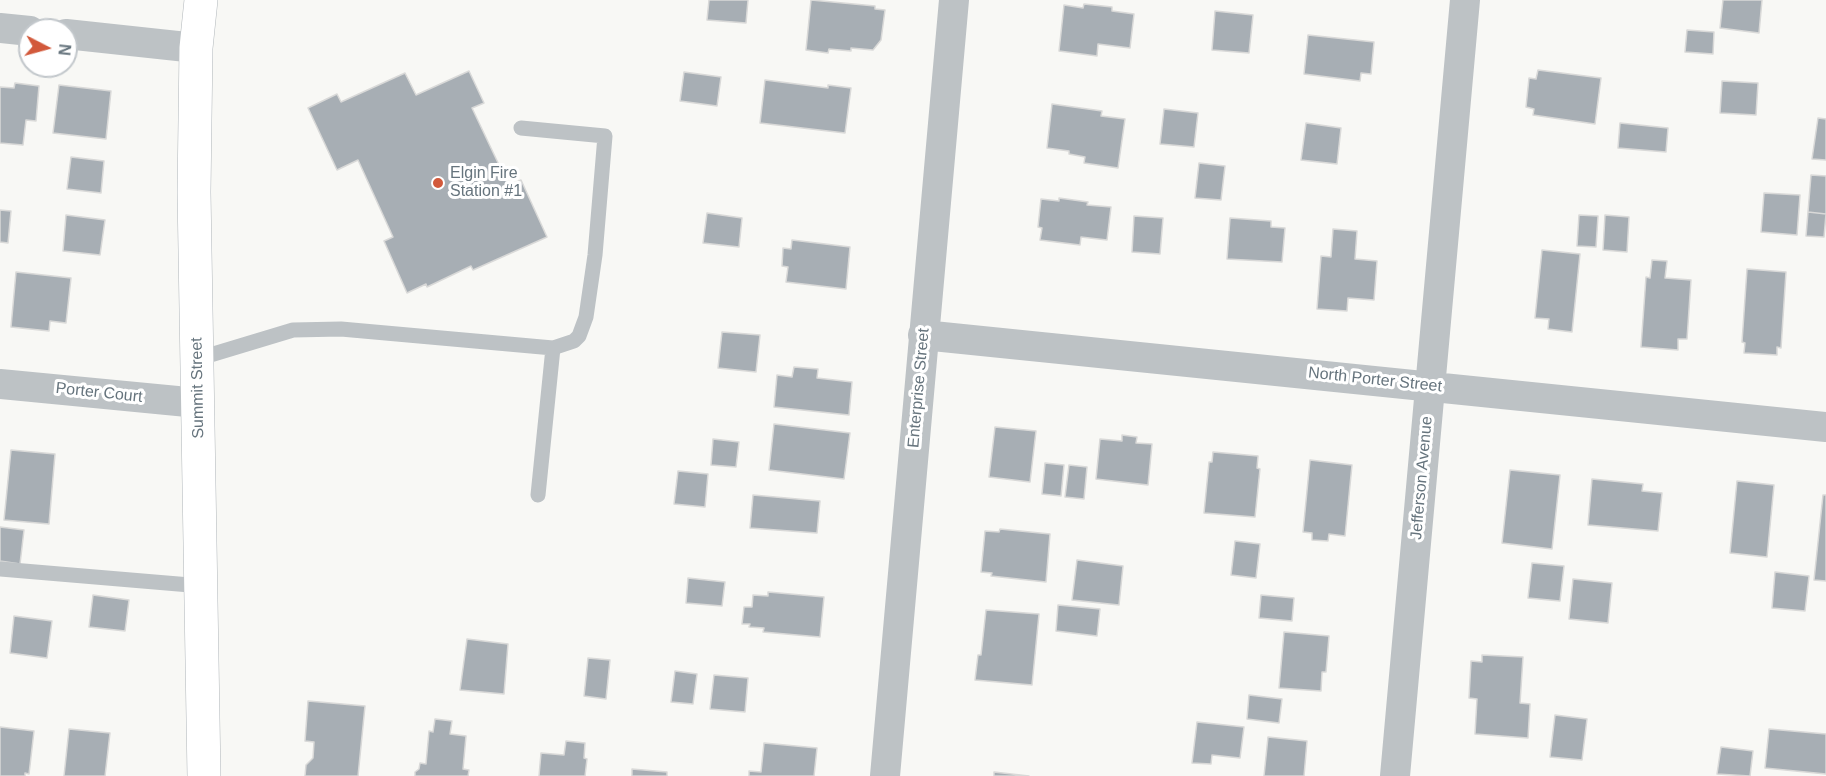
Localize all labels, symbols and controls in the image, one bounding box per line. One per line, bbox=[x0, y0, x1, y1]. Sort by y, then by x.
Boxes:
north arrow bbox=[18, 18, 78, 78]
text: N bbox=[55, 43, 73, 56]
place label: Elgin Fire Station #1 bbox=[450, 164, 522, 202]
marker: Elgin Fire Station #1 bbox=[431, 176, 445, 190]
street label: Enterprise Street bbox=[904, 327, 934, 449]
street label: Summit Street bbox=[188, 337, 208, 439]
street label: North Porter Street bbox=[1307, 363, 1443, 397]
street label: Porter Court bbox=[55, 379, 143, 407]
street label: Jefferson Avenue bbox=[1407, 415, 1437, 541]

